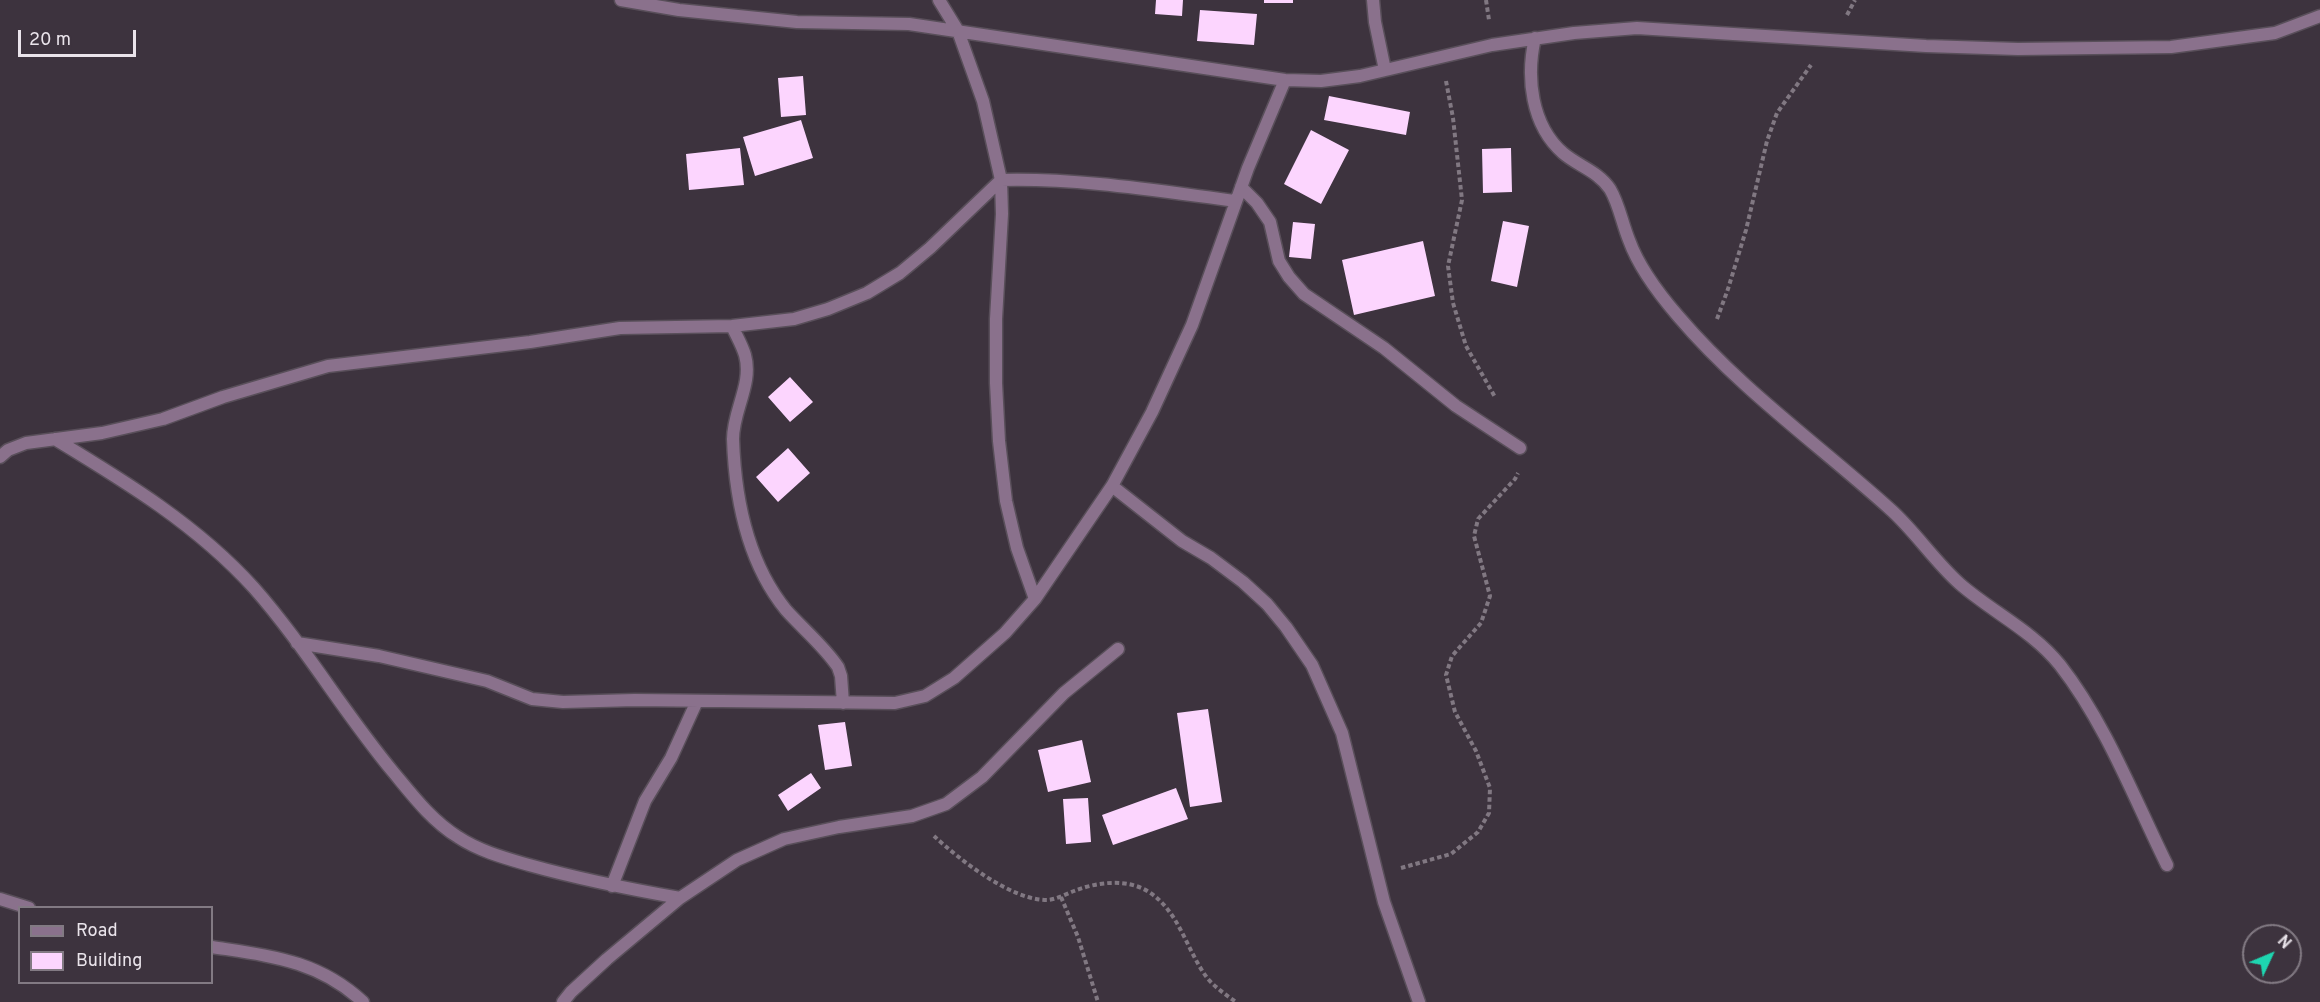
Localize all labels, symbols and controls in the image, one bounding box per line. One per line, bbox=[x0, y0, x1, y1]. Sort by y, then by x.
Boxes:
scale bar bbox=[21, 18, 140, 56]
text: 20 m bbox=[29, 29, 71, 52]
legend bbox=[18, 906, 213, 984]
text: Road bbox=[76, 920, 118, 943]
north arrow bbox=[2242, 924, 2302, 984]
text: N bbox=[2272, 932, 2295, 954]
text: Building bbox=[76, 950, 142, 973]

